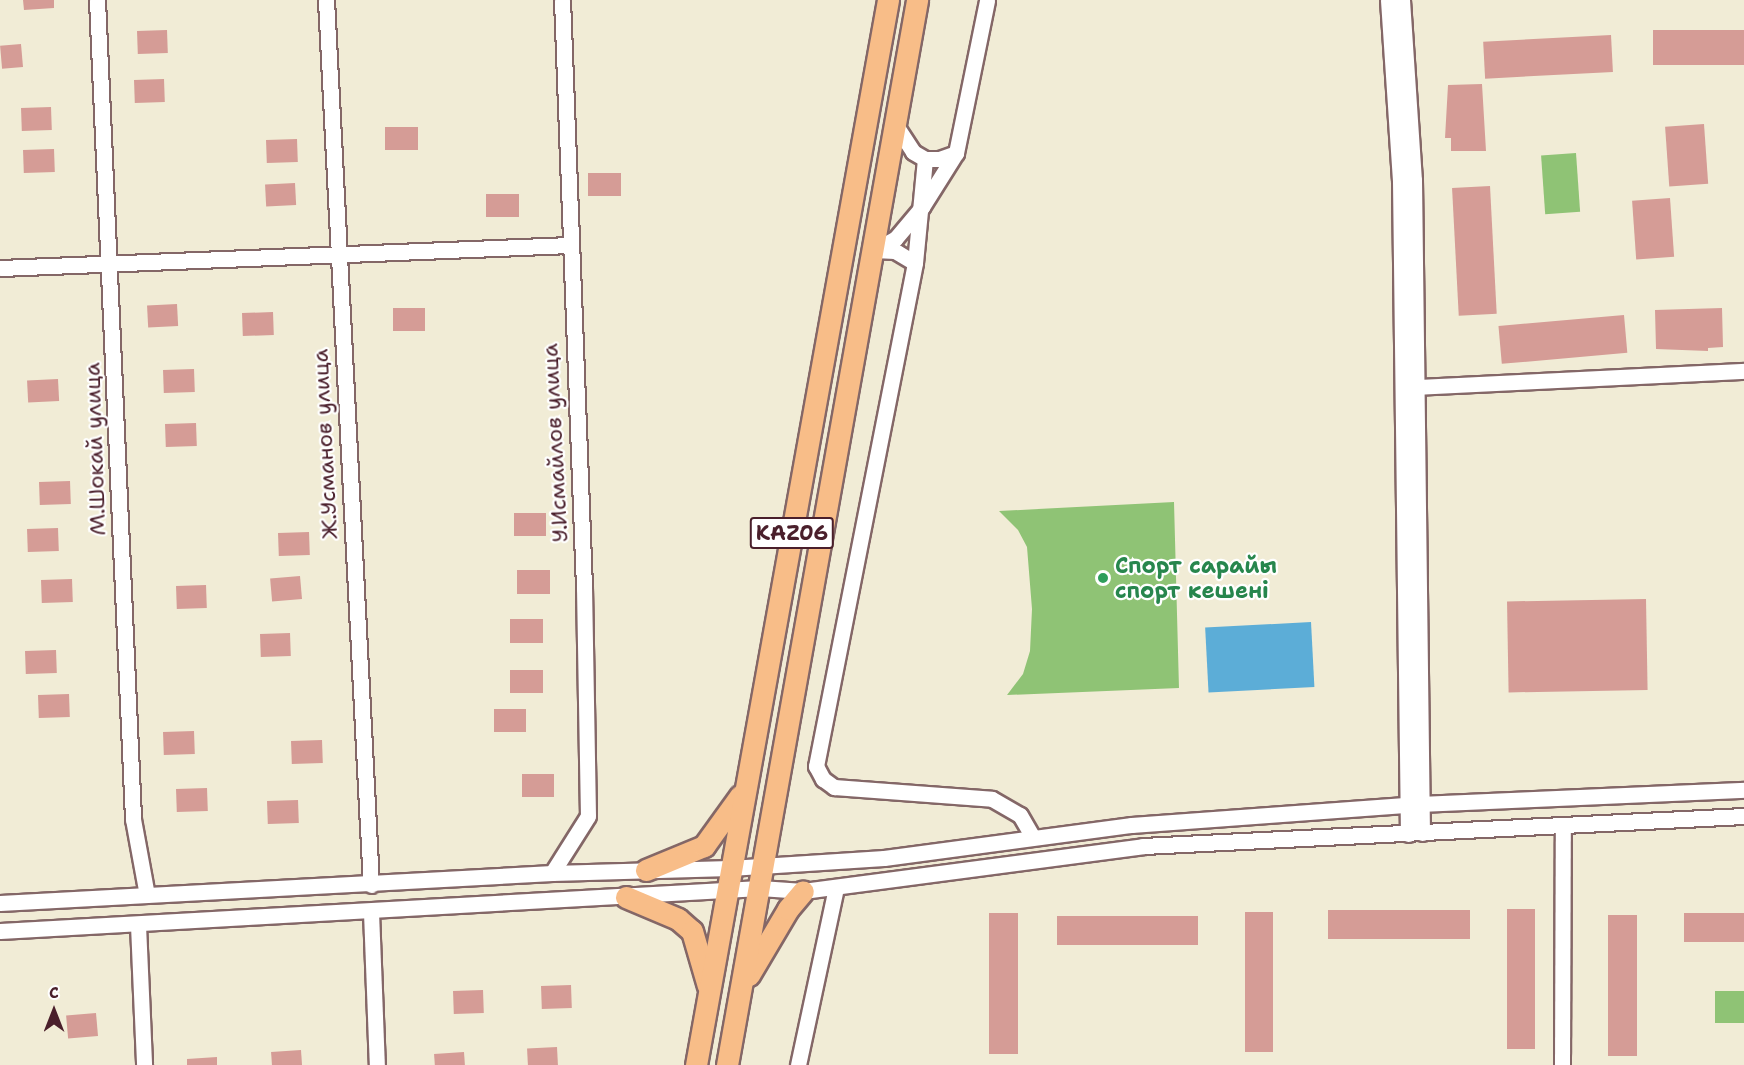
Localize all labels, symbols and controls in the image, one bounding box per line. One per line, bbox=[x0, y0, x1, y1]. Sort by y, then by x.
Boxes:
street label: У.Исмайлов улица bbox=[537, 343, 573, 543]
street label: Ж.Усманов улица bbox=[307, 348, 343, 540]
street label: М.Шокай улица bbox=[79, 362, 111, 536]
road number: KАZ06 bbox=[748, 515, 836, 551]
place label: Спорт сарайы спорт кешені bbox=[1115, 552, 1277, 604]
marker: Спорт сарайы спорт кешені bbox=[1096, 571, 1110, 585]
north arrow bbox=[24, 981, 84, 1041]
text: С bbox=[49, 982, 59, 1003]

